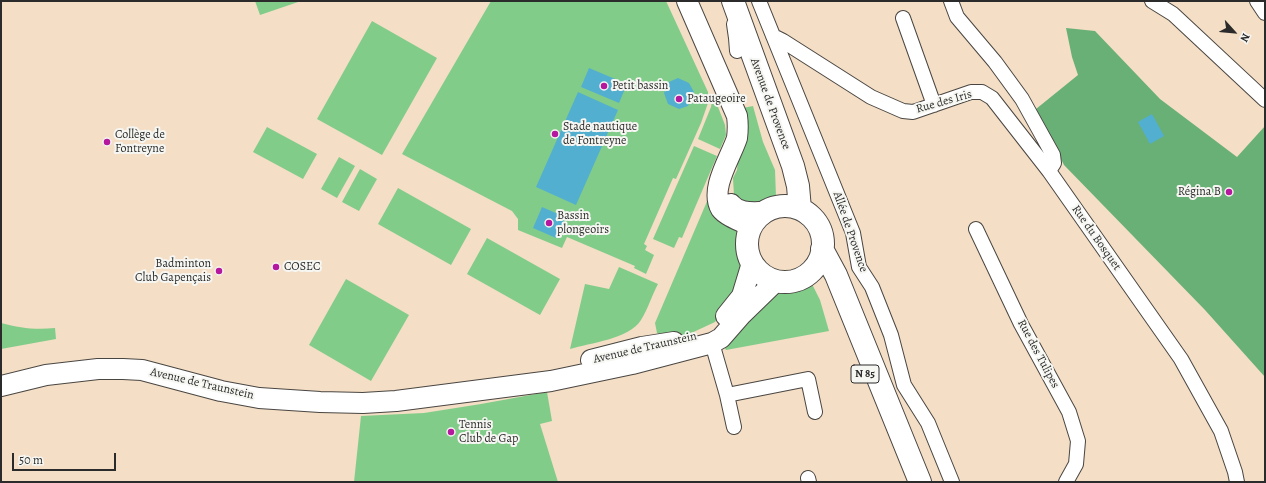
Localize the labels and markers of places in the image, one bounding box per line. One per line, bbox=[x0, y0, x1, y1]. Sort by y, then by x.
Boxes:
place label: Petit bassin bbox=[612, 79, 668, 93]
marker: Petit bassin bbox=[599, 81, 609, 91]
place label: Pataugeoire bbox=[687, 92, 746, 106]
marker: Pataugeoire bbox=[674, 94, 684, 104]
place label: Stade nautique de Fontreyne bbox=[563, 120, 637, 148]
place label: Collège de Fontreyne bbox=[115, 128, 165, 156]
marker: Stade nautique de Fontreyne bbox=[550, 129, 560, 139]
marker: Collège de Fontreyne bbox=[102, 137, 112, 147]
place label: Régina B bbox=[1178, 185, 1221, 199]
marker: Régina B bbox=[1224, 187, 1234, 197]
place label: Bassin plongeoirs bbox=[557, 209, 609, 237]
marker: Bassin plongeoirs bbox=[544, 218, 554, 228]
place label: Badminton Club Gapençais bbox=[135, 257, 211, 285]
place label: COSEC bbox=[284, 260, 320, 274]
marker: COSEC bbox=[271, 262, 281, 272]
marker: Badminton Club Gapençais bbox=[214, 266, 224, 276]
place label: Tennis Club de Gap bbox=[459, 418, 518, 446]
marker: Tennis Club de Gap bbox=[446, 427, 456, 437]

